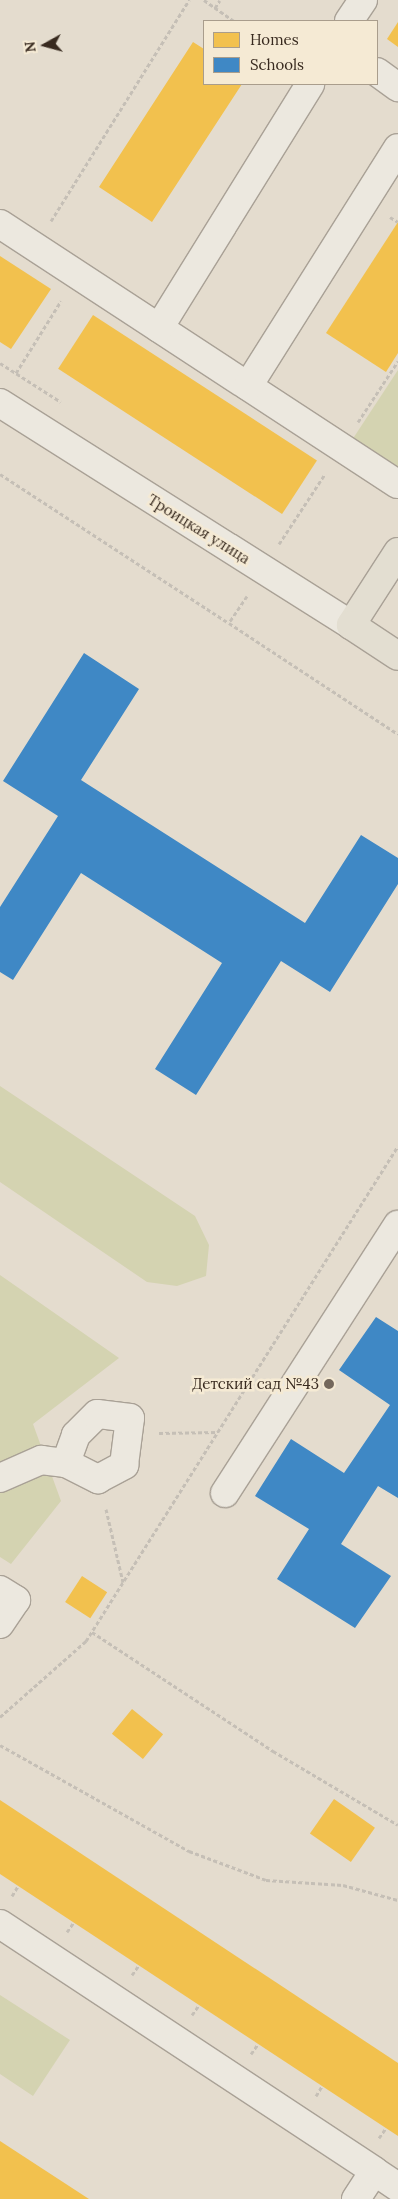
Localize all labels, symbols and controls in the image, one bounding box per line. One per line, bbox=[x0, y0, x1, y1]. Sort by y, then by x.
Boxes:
north arrow bbox=[20, 20, 70, 70]
legend bbox=[203, 20, 378, 85]
text: Homes bbox=[250, 30, 299, 49]
text: N bbox=[21, 40, 40, 53]
text: Schools bbox=[250, 55, 304, 74]
street label: Троицкая улица bbox=[145, 490, 253, 568]
place label: Детский сад №43 bbox=[192, 1375, 319, 1393]
marker: Детский сад №43 bbox=[323, 1378, 335, 1390]

